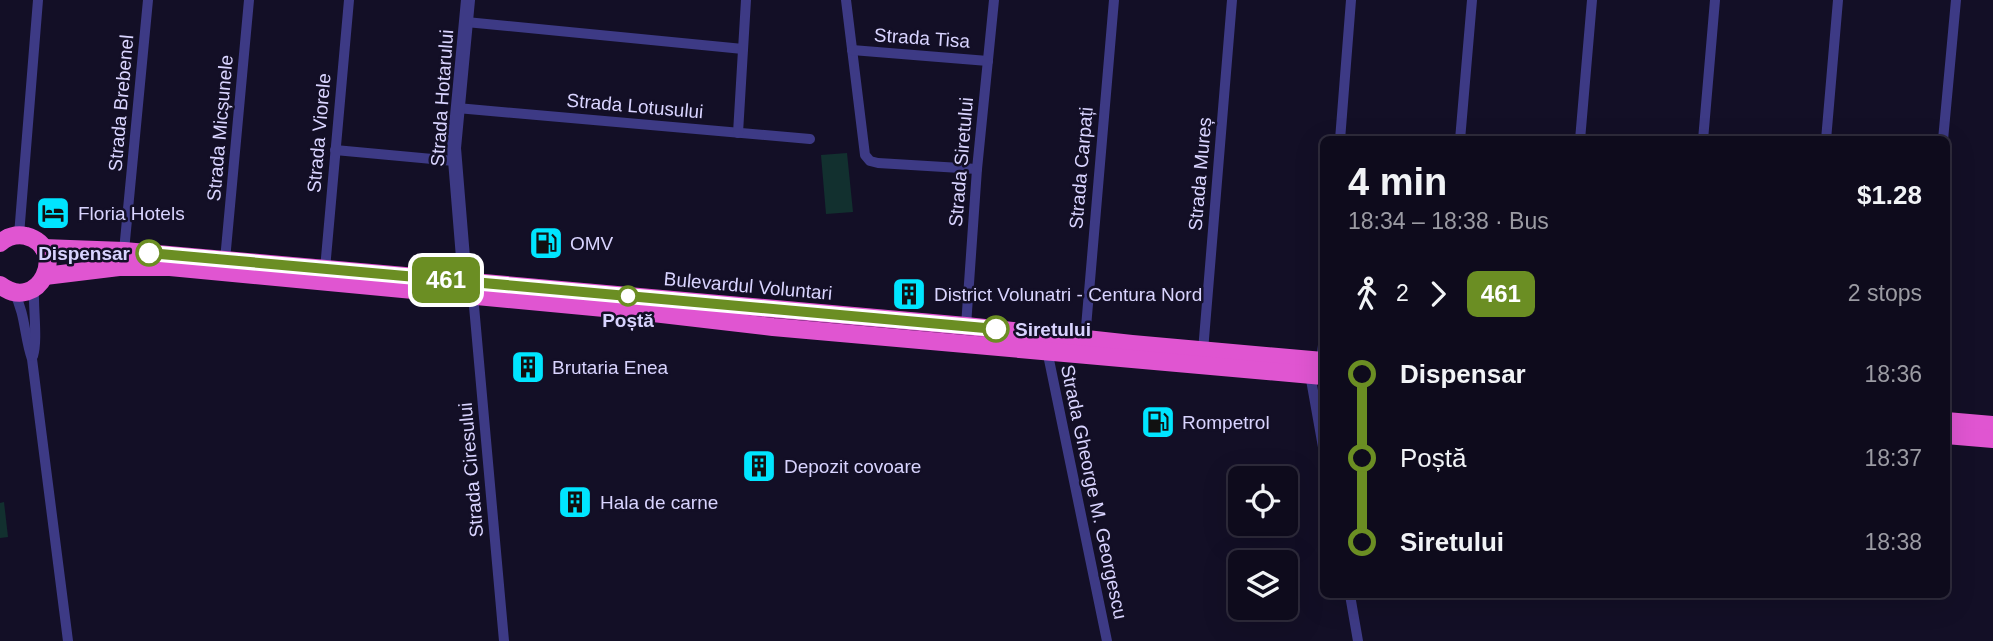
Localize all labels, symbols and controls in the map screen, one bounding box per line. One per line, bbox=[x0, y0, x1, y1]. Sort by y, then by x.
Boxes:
street label: Strada Tisa bbox=[873, 24, 971, 52]
street label: Strada Hotarului bbox=[427, 29, 457, 167]
street label: Strada Brebenel bbox=[105, 34, 137, 172]
street label: Strada Micșunele bbox=[203, 54, 237, 202]
street label: Strada Viorele bbox=[303, 72, 335, 194]
street label: Strada Lotusului bbox=[566, 90, 704, 122]
street label: Strada Siretului bbox=[945, 96, 977, 228]
street label: Strada Carpați bbox=[1065, 106, 1097, 230]
street label: Strada Mureș bbox=[1185, 116, 1215, 232]
text: 4 min bbox=[1348, 161, 1447, 203]
text: $1.28 bbox=[1857, 180, 1922, 210]
hotel icon: Floria Hotels bbox=[34, 194, 72, 232]
place label: Floria Hotels bbox=[78, 203, 185, 224]
text: 18:34 – 18:38 · Bus bbox=[1348, 208, 1549, 234]
fuel station icon: OMV bbox=[527, 224, 565, 262]
place label: OMV bbox=[570, 233, 614, 254]
marker: Dispensar bbox=[136, 240, 162, 266]
place label: Dispensar bbox=[38, 243, 131, 264]
line badge: 461 bbox=[406, 257, 486, 303]
text: 461 bbox=[426, 266, 466, 293]
street label: Bulevardul Voluntari bbox=[663, 268, 833, 304]
building icon: District Volunatri - Centura Nord bbox=[890, 275, 928, 313]
icon: walk bbox=[1348, 275, 1386, 313]
icon: forward bbox=[1419, 275, 1457, 313]
text: 2 bbox=[1396, 280, 1409, 306]
text: 461 bbox=[1481, 280, 1521, 307]
text: 2 stops bbox=[1848, 280, 1922, 306]
place label: District Volunatri - Centura Nord bbox=[934, 284, 1202, 305]
marker: Poștă bbox=[618, 286, 638, 306]
place label: Poștă bbox=[602, 310, 654, 331]
marker: Siretului bbox=[983, 316, 1009, 342]
place label: Siretului bbox=[1015, 319, 1091, 340]
building icon: Brutaria Enea bbox=[509, 348, 547, 386]
place label: Brutaria Enea bbox=[552, 357, 669, 378]
text: Dispensar bbox=[1400, 359, 1526, 389]
text: 18:36 bbox=[1864, 361, 1922, 387]
street label: Strada Gheorge M. Georgescu bbox=[1057, 363, 1131, 621]
street label: Strada Ciresului bbox=[455, 402, 487, 538]
fuel station icon: Rompetrol bbox=[1139, 403, 1177, 441]
place label: Rompetrol bbox=[1182, 412, 1270, 433]
text: Poștă bbox=[1400, 443, 1467, 473]
text: 18:37 bbox=[1864, 445, 1922, 471]
building icon: Depozit covoare bbox=[740, 447, 778, 485]
place label: Depozit covoare bbox=[784, 456, 921, 477]
map controls bbox=[1228, 466, 1298, 620]
button: locate bbox=[1228, 466, 1298, 536]
building icon: Hala de carne bbox=[556, 483, 594, 521]
place label: Hala de carne bbox=[600, 492, 718, 513]
text: Siretului bbox=[1400, 527, 1504, 557]
text: 18:38 bbox=[1864, 529, 1922, 555]
button: layers bbox=[1228, 550, 1298, 620]

